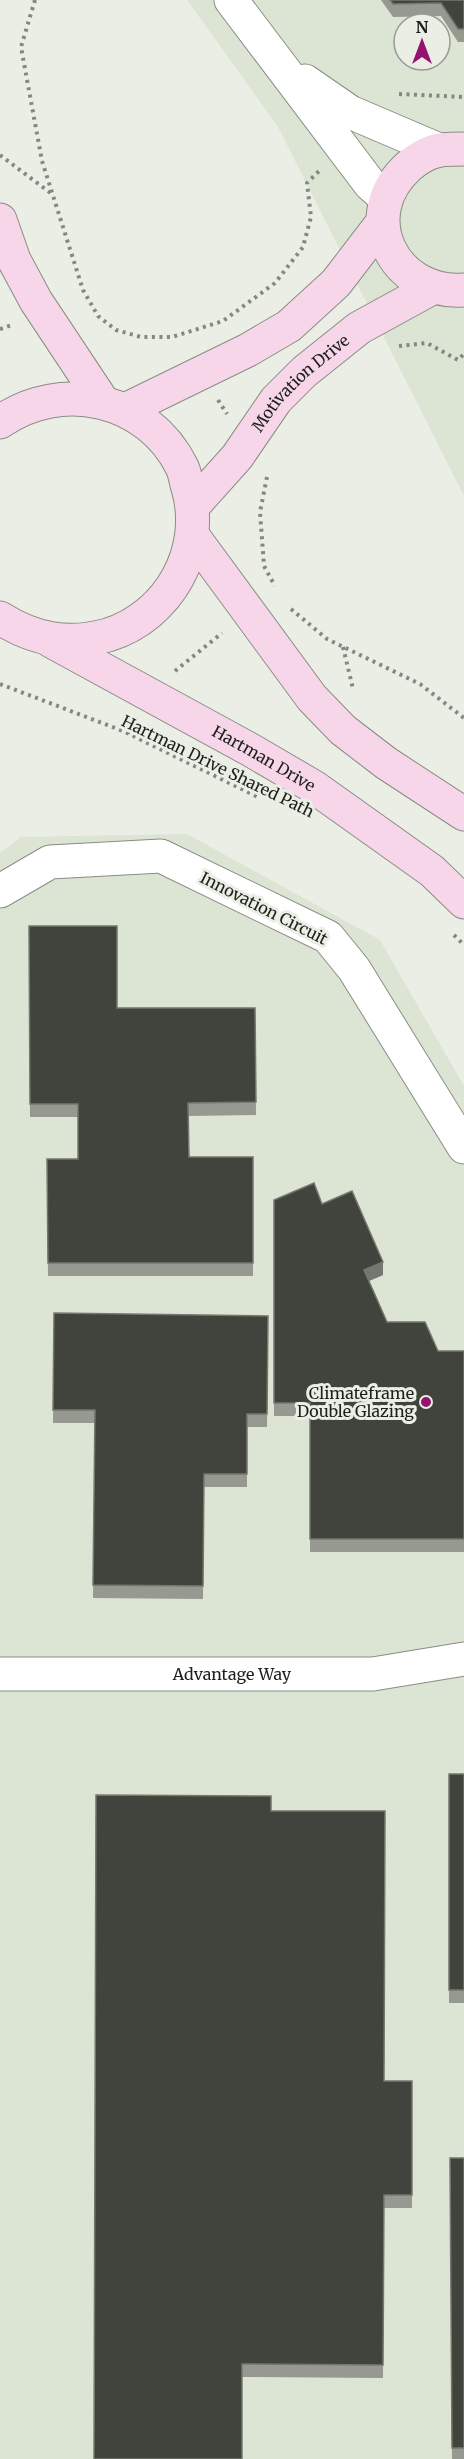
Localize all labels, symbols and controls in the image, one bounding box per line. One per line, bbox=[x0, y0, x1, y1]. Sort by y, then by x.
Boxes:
north arrow bbox=[392, 12, 452, 72]
text: N bbox=[416, 17, 429, 37]
street label: Motivation Drive bbox=[247, 330, 353, 436]
street label: Hartman Drive Shared Path bbox=[118, 711, 318, 822]
street label: Hartman Drive bbox=[209, 721, 319, 796]
street label: Innovation Circuit bbox=[197, 867, 332, 949]
place label: Climateframe Double Glazing bbox=[297, 1383, 414, 1421]
marker: Climateframe Double Glazing bbox=[419, 1395, 433, 1409]
street label: Advantage Way bbox=[172, 1664, 292, 1684]

